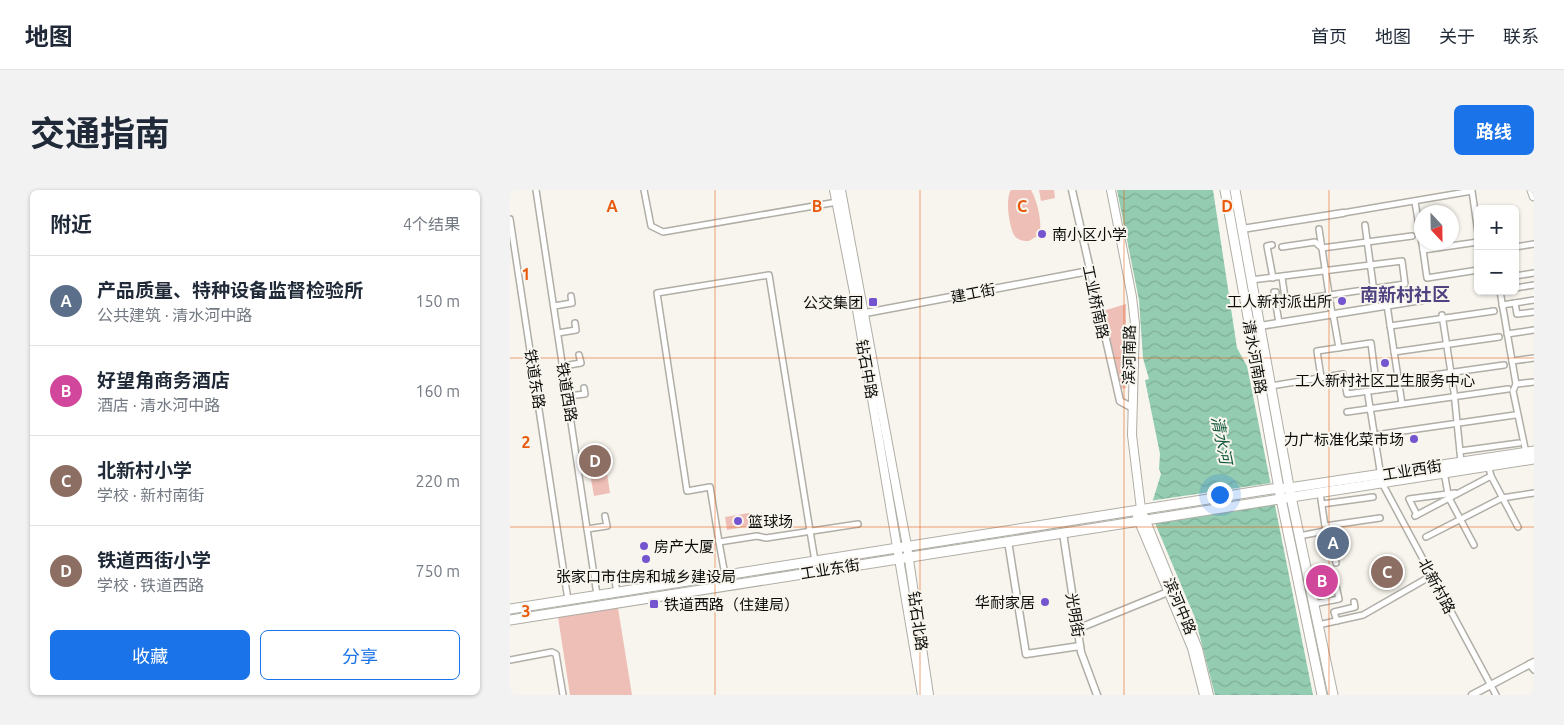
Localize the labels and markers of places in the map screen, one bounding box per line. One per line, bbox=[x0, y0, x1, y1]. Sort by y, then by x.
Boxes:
place label: 南小区小学 bbox=[1052, 226, 1127, 243]
marker: 南小区小学 bbox=[1036, 228, 1048, 240]
place label: 工人新村派出所 bbox=[1227, 293, 1332, 310]
place label: 公交集团 bbox=[803, 294, 863, 311]
marker: 工人新村派出所 bbox=[1336, 295, 1348, 307]
marker: 公交集团 bbox=[867, 296, 879, 308]
marker: 工人新村社区卫生服务中心 bbox=[1379, 357, 1391, 369]
place label: 工人新村社区卫生服务中心 bbox=[1295, 372, 1475, 389]
place label: 力广标准化菜市场 bbox=[1284, 431, 1404, 448]
marker: 力广标准化菜市场 bbox=[1408, 433, 1420, 445]
pin: D bbox=[579, 442, 611, 480]
place label: 篮球场 bbox=[748, 513, 793, 530]
marker: 篮球场 bbox=[732, 515, 744, 527]
pin: A bbox=[1317, 524, 1349, 562]
place label: 房产大厦 bbox=[654, 538, 714, 555]
marker: 房产大厦 bbox=[638, 540, 650, 552]
marker: 张家口市住房和城乡建设局 bbox=[640, 553, 652, 565]
pin: C bbox=[1371, 553, 1403, 591]
pin: B bbox=[1306, 562, 1338, 600]
place label: 张家口市住房和城乡建设局 bbox=[556, 568, 736, 585]
place label: 华耐家居 bbox=[975, 594, 1035, 611]
place label: 铁道西路（住建局） bbox=[664, 596, 799, 613]
marker: 华耐家居 bbox=[1039, 596, 1051, 608]
marker: 铁道西路（住建局） bbox=[648, 598, 660, 610]

